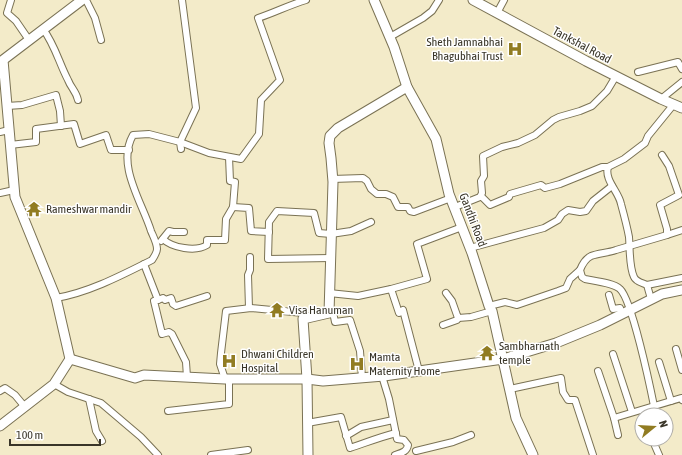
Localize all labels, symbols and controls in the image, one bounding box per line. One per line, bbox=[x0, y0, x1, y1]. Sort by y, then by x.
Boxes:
street label: Tankshal Road bbox=[550, 24, 614, 66]
place label: Sheth Jamnabhai Bhagubhai Trust bbox=[426, 35, 504, 63]
hospital icon: Sheth Jamnabhai Bhagubhai Trust bbox=[506, 40, 524, 58]
street label: Gandhi Road bbox=[456, 191, 490, 249]
temple icon: Rameshwar mandir bbox=[25, 200, 43, 218]
place label: Rameshwar mandir bbox=[46, 202, 132, 216]
temple icon: Visa Hanuman bbox=[268, 301, 286, 319]
place label: Visa Hanuman bbox=[289, 303, 353, 317]
place label: Sambharnath temple bbox=[499, 339, 560, 367]
temple icon: Sambharnath temple bbox=[478, 344, 496, 362]
place label: Dhwani Children Hospital bbox=[241, 347, 314, 375]
place label: Mamta Maternity Home bbox=[369, 350, 440, 378]
hospital icon: Dhwani Children Hospital bbox=[220, 352, 238, 370]
hospital icon: Mamta Maternity Home bbox=[348, 355, 366, 373]
north arrow bbox=[634, 407, 674, 447]
text: N bbox=[657, 419, 670, 429]
scale bar bbox=[10, 421, 100, 447]
text: 100 m bbox=[16, 428, 43, 442]

